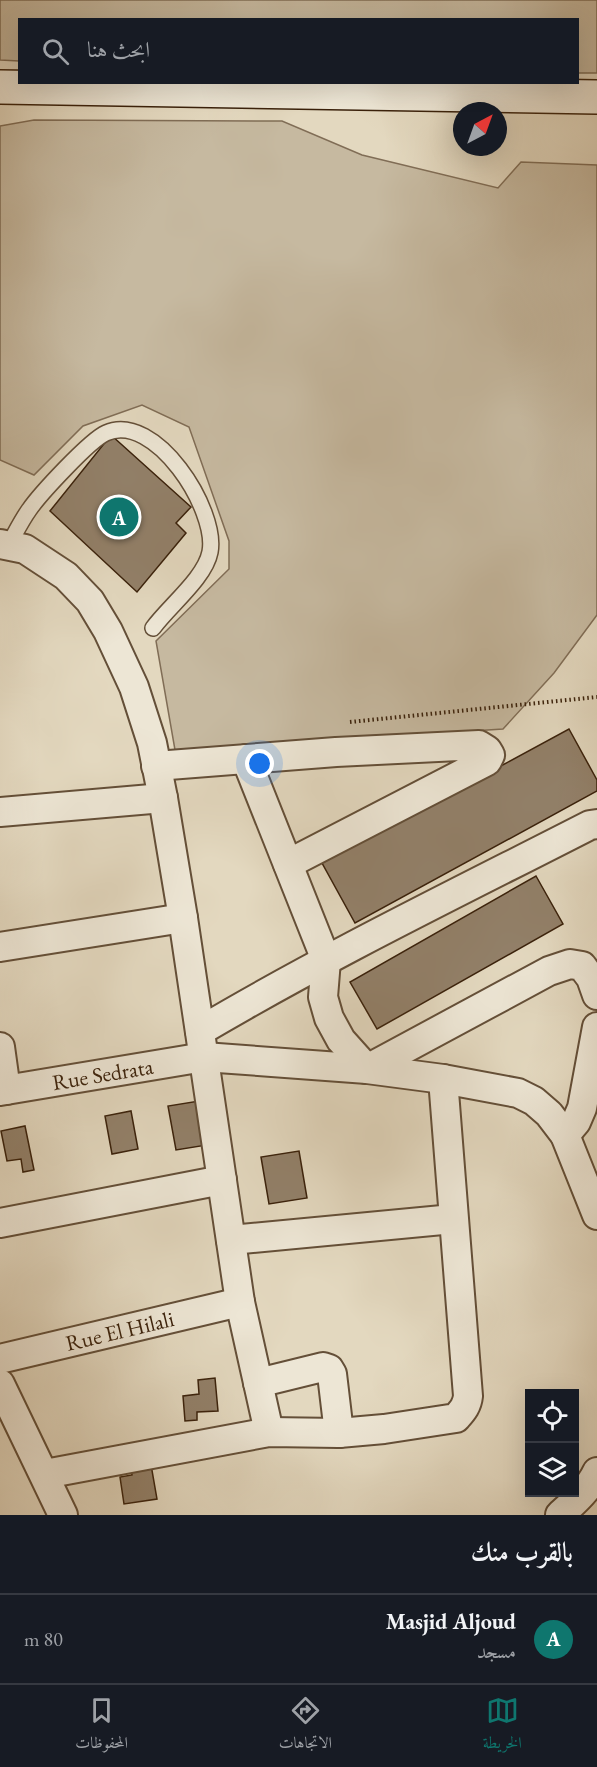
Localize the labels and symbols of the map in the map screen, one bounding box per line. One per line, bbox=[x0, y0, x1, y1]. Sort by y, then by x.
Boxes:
north arrow bbox=[453, 102, 507, 156]
pin: A bbox=[100, 494, 138, 540]
your location bbox=[245, 749, 274, 778]
street label: Rue Sedrata bbox=[50, 1051, 155, 1097]
street label: Rue El Hilali bbox=[63, 1304, 177, 1357]

